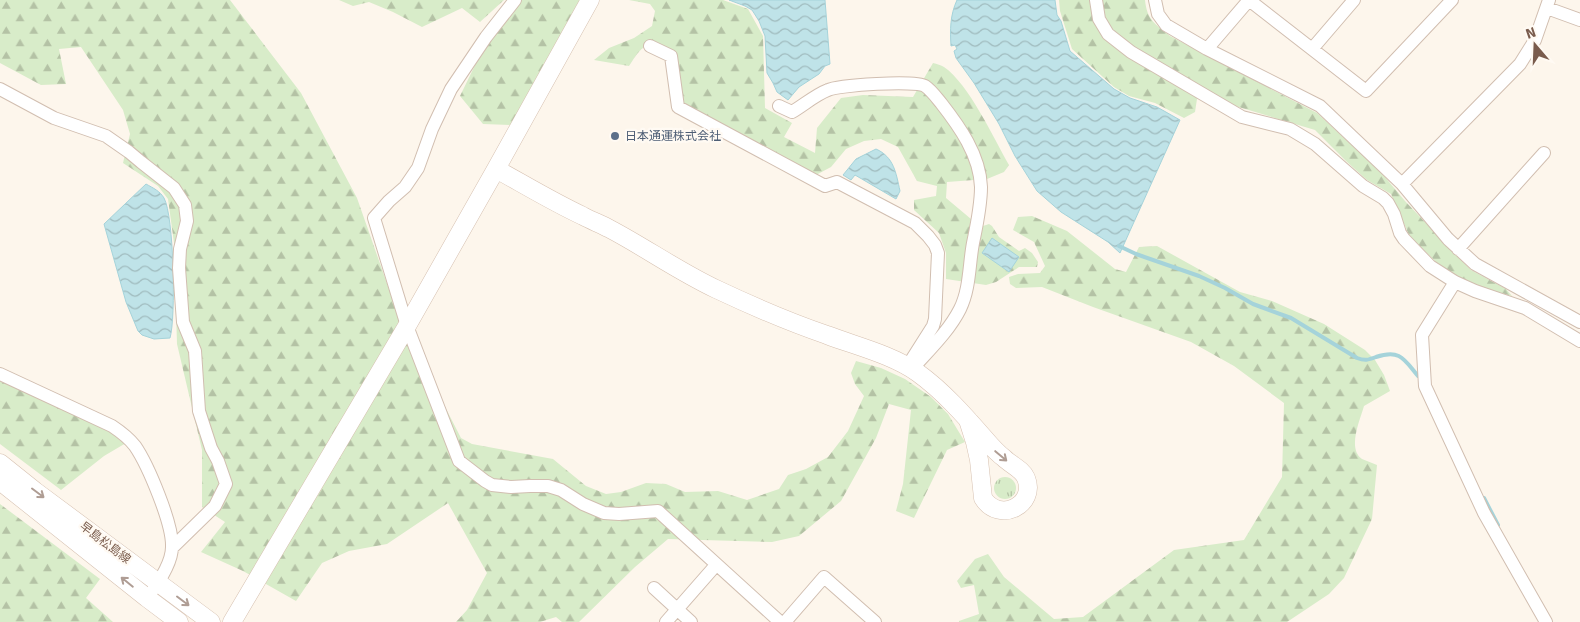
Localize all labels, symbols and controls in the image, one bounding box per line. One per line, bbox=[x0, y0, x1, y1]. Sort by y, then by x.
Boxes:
north arrow bbox=[1510, 20, 1560, 70]
text: N bbox=[1524, 24, 1538, 43]
place label: 日本通運株式会社 bbox=[625, 129, 721, 144]
marker: 日本通運株式会社 bbox=[609, 130, 621, 142]
one-way arrow bbox=[994, 450, 1007, 461]
one-way arrow bbox=[31, 488, 44, 499]
street label: 早島松島線 bbox=[77, 519, 133, 567]
one-way arrow bbox=[121, 576, 134, 587]
one-way arrow bbox=[176, 595, 189, 606]

